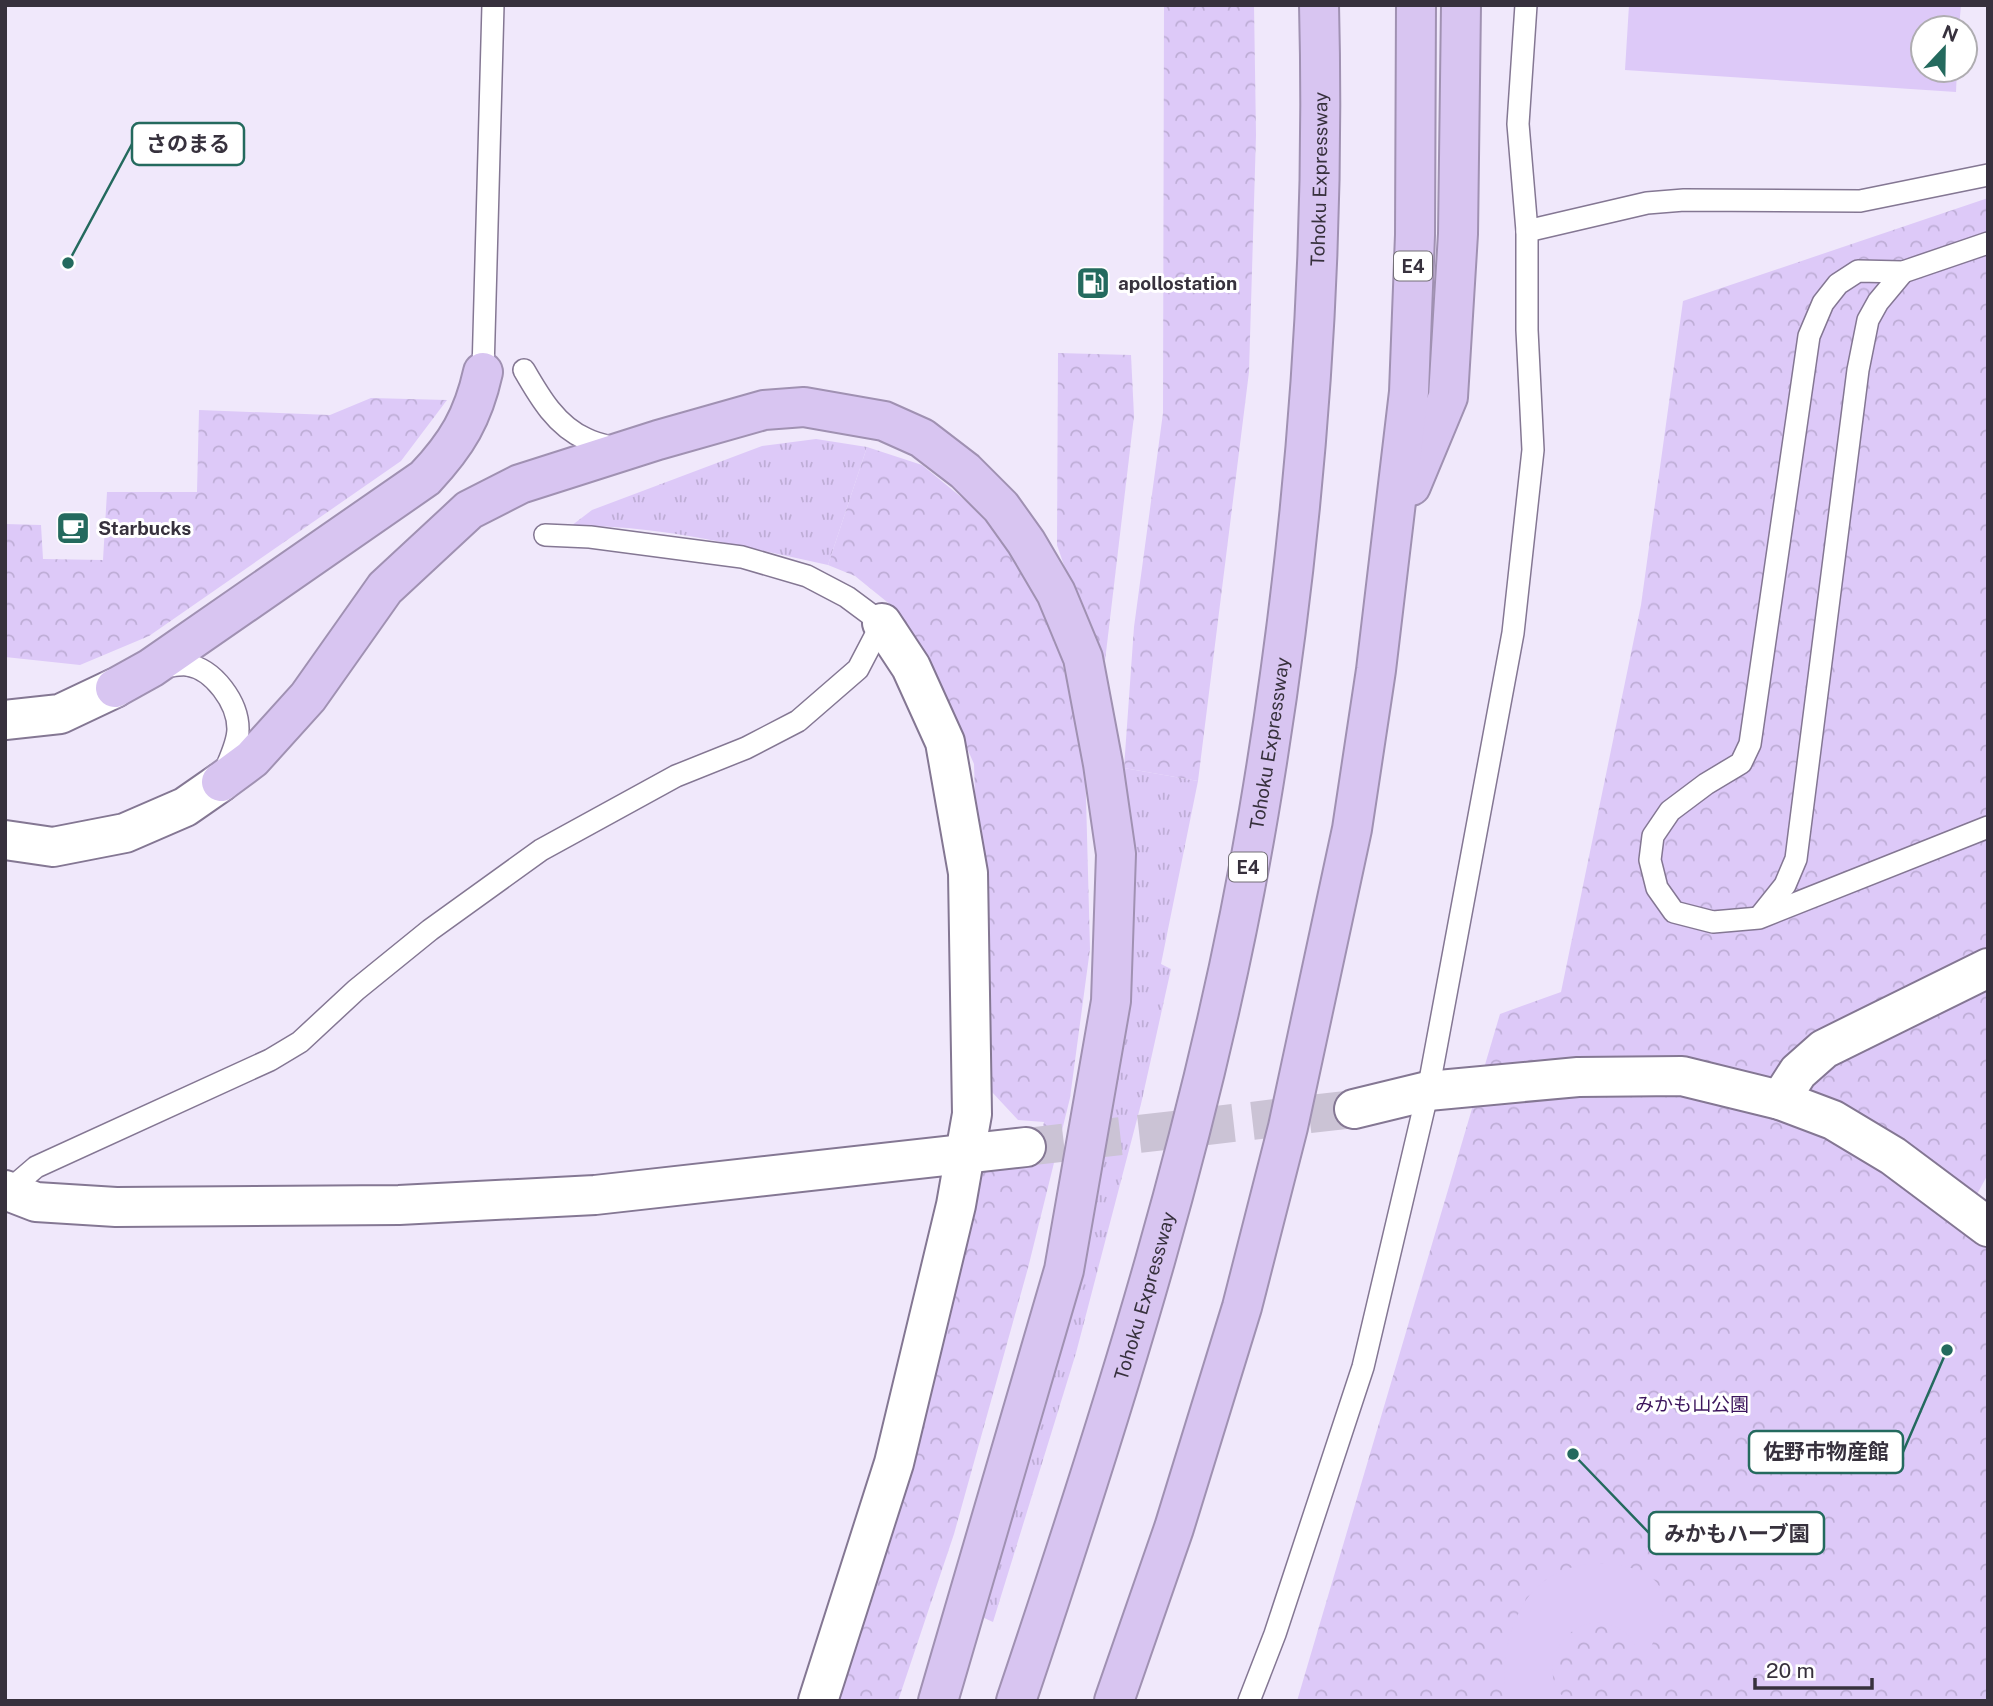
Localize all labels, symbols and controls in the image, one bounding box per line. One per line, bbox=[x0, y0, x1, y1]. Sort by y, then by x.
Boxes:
north arrow bbox=[1909, 14, 1979, 84]
text: N bbox=[1939, 20, 1961, 46]
street label: Tohoku Expressway bbox=[1306, 92, 1331, 267]
callout: さのまる bbox=[132, 123, 244, 165]
text: さのまる bbox=[146, 131, 230, 156]
road number: E4 bbox=[1394, 252, 1432, 280]
fuel station icon: apollostation bbox=[1074, 264, 1112, 302]
place label: apollostation bbox=[1118, 272, 1237, 294]
cafe icon: Starbucks bbox=[54, 509, 92, 547]
place label: Starbucks bbox=[98, 517, 191, 539]
street label: Tohoku Expressway bbox=[1245, 656, 1293, 831]
road number: E4 bbox=[1229, 852, 1267, 882]
street label: Tohoku Expressway bbox=[1109, 1209, 1179, 1383]
park label: みかも山公園 bbox=[1635, 1393, 1749, 1415]
callout: 佐野市物産館 bbox=[1749, 1431, 1903, 1473]
text: 佐野市物産館 bbox=[1763, 1439, 1889, 1464]
callout: みかもハーブ園 bbox=[1649, 1512, 1824, 1554]
text: みかもハーブ園 bbox=[1664, 1521, 1810, 1546]
scale bar bbox=[1755, 1646, 1872, 1690]
text: 20 m bbox=[1766, 1658, 1815, 1683]

